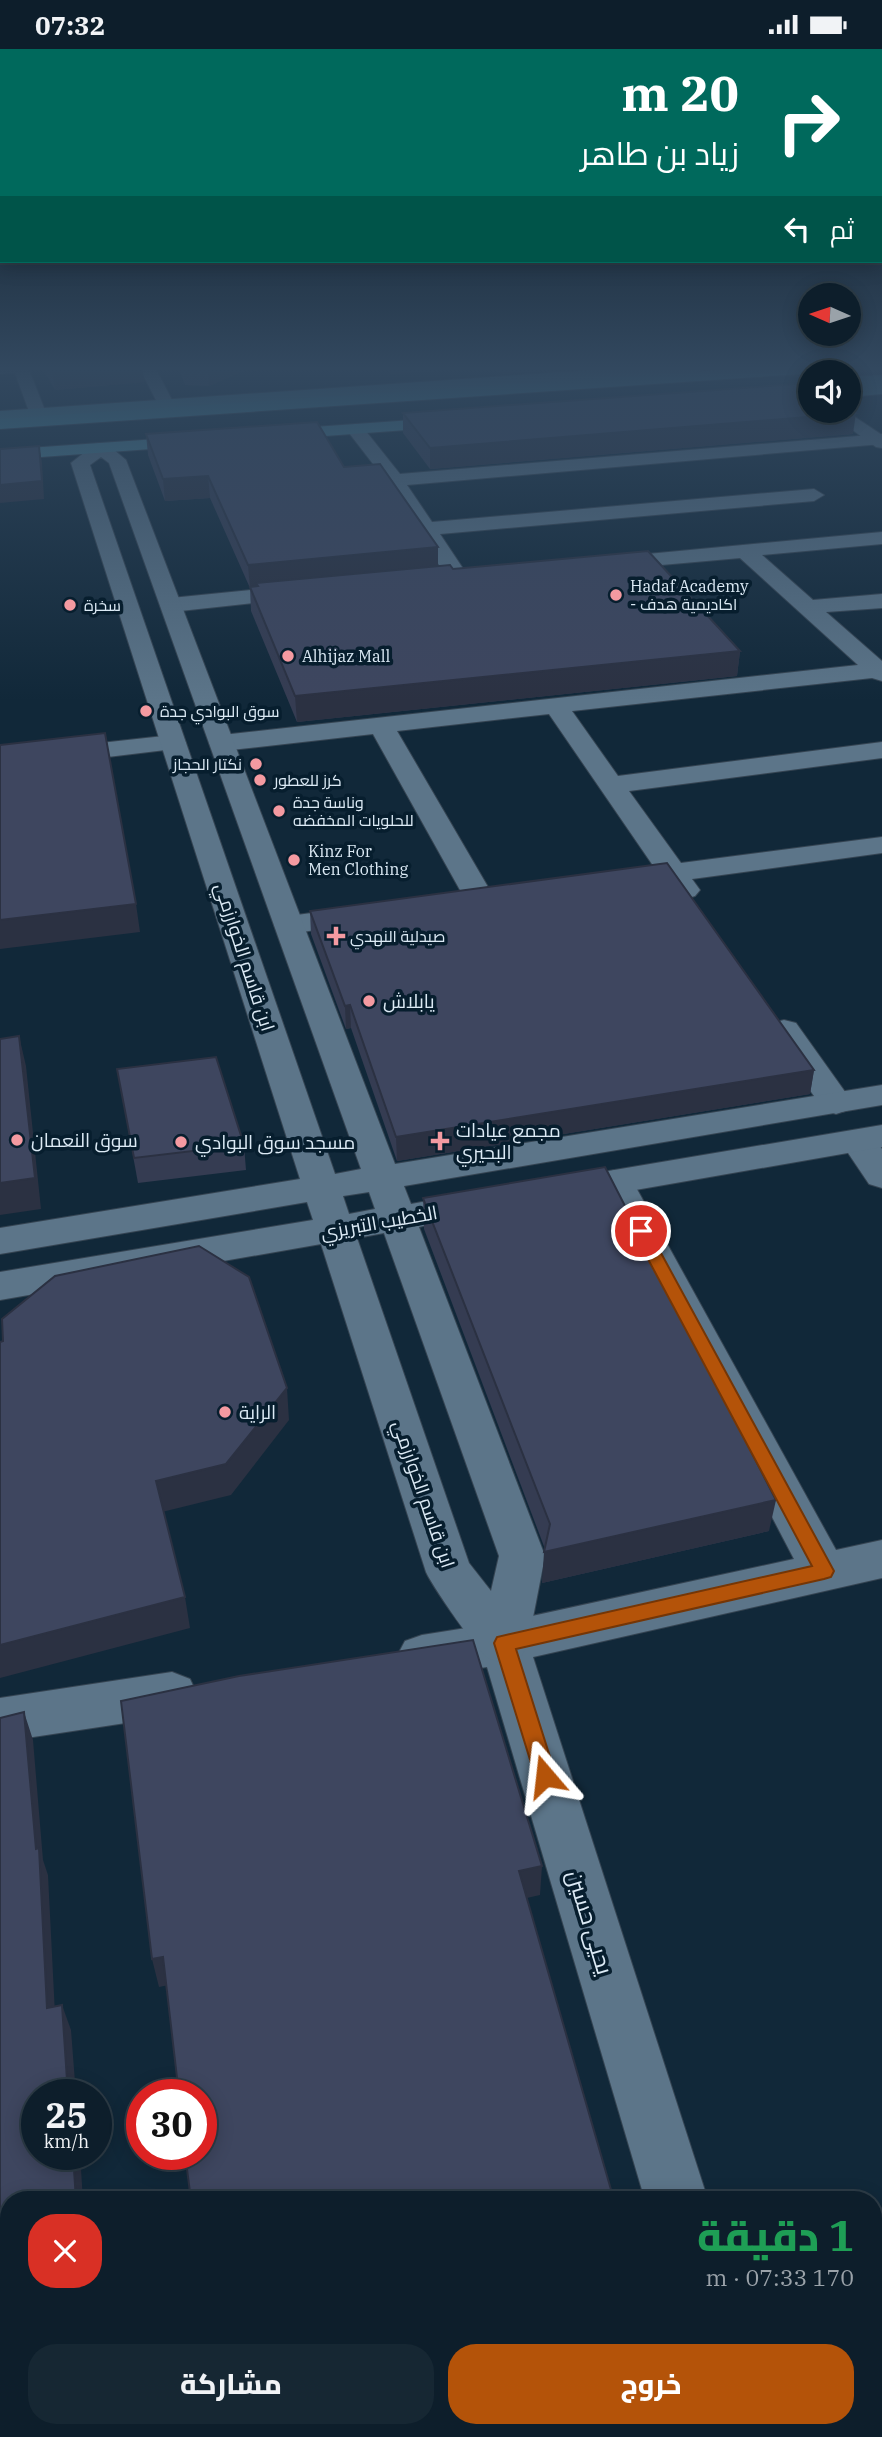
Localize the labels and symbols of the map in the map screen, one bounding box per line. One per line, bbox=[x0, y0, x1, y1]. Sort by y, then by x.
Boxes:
north arrow bbox=[798, 283, 861, 347]
place label: Hadaf Academy - اكاديمية هدف bbox=[630, 576, 749, 614]
marker: Hadaf Academy - اكاديمية هدف bbox=[608, 587, 624, 603]
place label: سخرة bbox=[84, 595, 121, 615]
marker: سخرة bbox=[62, 597, 78, 613]
place label: Alhijaz Mall bbox=[302, 646, 391, 666]
marker: Alhijaz Mall bbox=[280, 648, 296, 664]
place label: سوق البوادي جدة bbox=[160, 701, 280, 725]
marker: سوق البوادي جدة bbox=[138, 703, 154, 719]
place label: نكتار الحجاز bbox=[172, 754, 242, 774]
marker: نكتار الحجاز bbox=[248, 756, 264, 772]
place label: كرز للعطور bbox=[273, 770, 342, 790]
marker: كرز للعطور bbox=[252, 772, 268, 788]
place label: وناسة جدة للحلويات المخفضه bbox=[293, 792, 414, 830]
marker: وناسة جدة للحلويات المخفضه bbox=[271, 803, 287, 819]
place label: Kinz For Men Clothing bbox=[308, 841, 409, 879]
marker: Kinz For Men Clothing bbox=[286, 852, 302, 868]
street label: ابن قاسم الخوارزمي bbox=[207, 880, 280, 1035]
place label: صيدلية النهدي bbox=[350, 926, 445, 950]
marker: صيدلية النهدي bbox=[328, 928, 344, 944]
place label: يابلاش bbox=[383, 989, 435, 1013]
marker: يابلاش bbox=[361, 993, 377, 1009]
place label: مجمع عيادات البحيري bbox=[456, 1118, 561, 1167]
place label: سوق النعمان bbox=[31, 1128, 138, 1153]
place label: مسجد سوق البوادي bbox=[195, 1130, 355, 1157]
marker: مجمع عيادات البحيري bbox=[430, 1131, 450, 1151]
marker: سوق النعمان bbox=[9, 1132, 25, 1148]
marker: مسجد سوق البوادي bbox=[173, 1134, 189, 1150]
street label: الخطيب التبريزي bbox=[319, 1200, 440, 1247]
pin bbox=[611, 1201, 671, 1261]
place label: الراية bbox=[239, 1400, 276, 1424]
marker: الراية bbox=[217, 1404, 233, 1420]
street label: ابن قاسم الخوارزمي bbox=[385, 1417, 461, 1572]
position arrow bbox=[508, 1739, 582, 1813]
street label: يحيى حسين bbox=[561, 1866, 621, 1978]
speed limit sign: 30 bbox=[126, 2079, 217, 2170]

